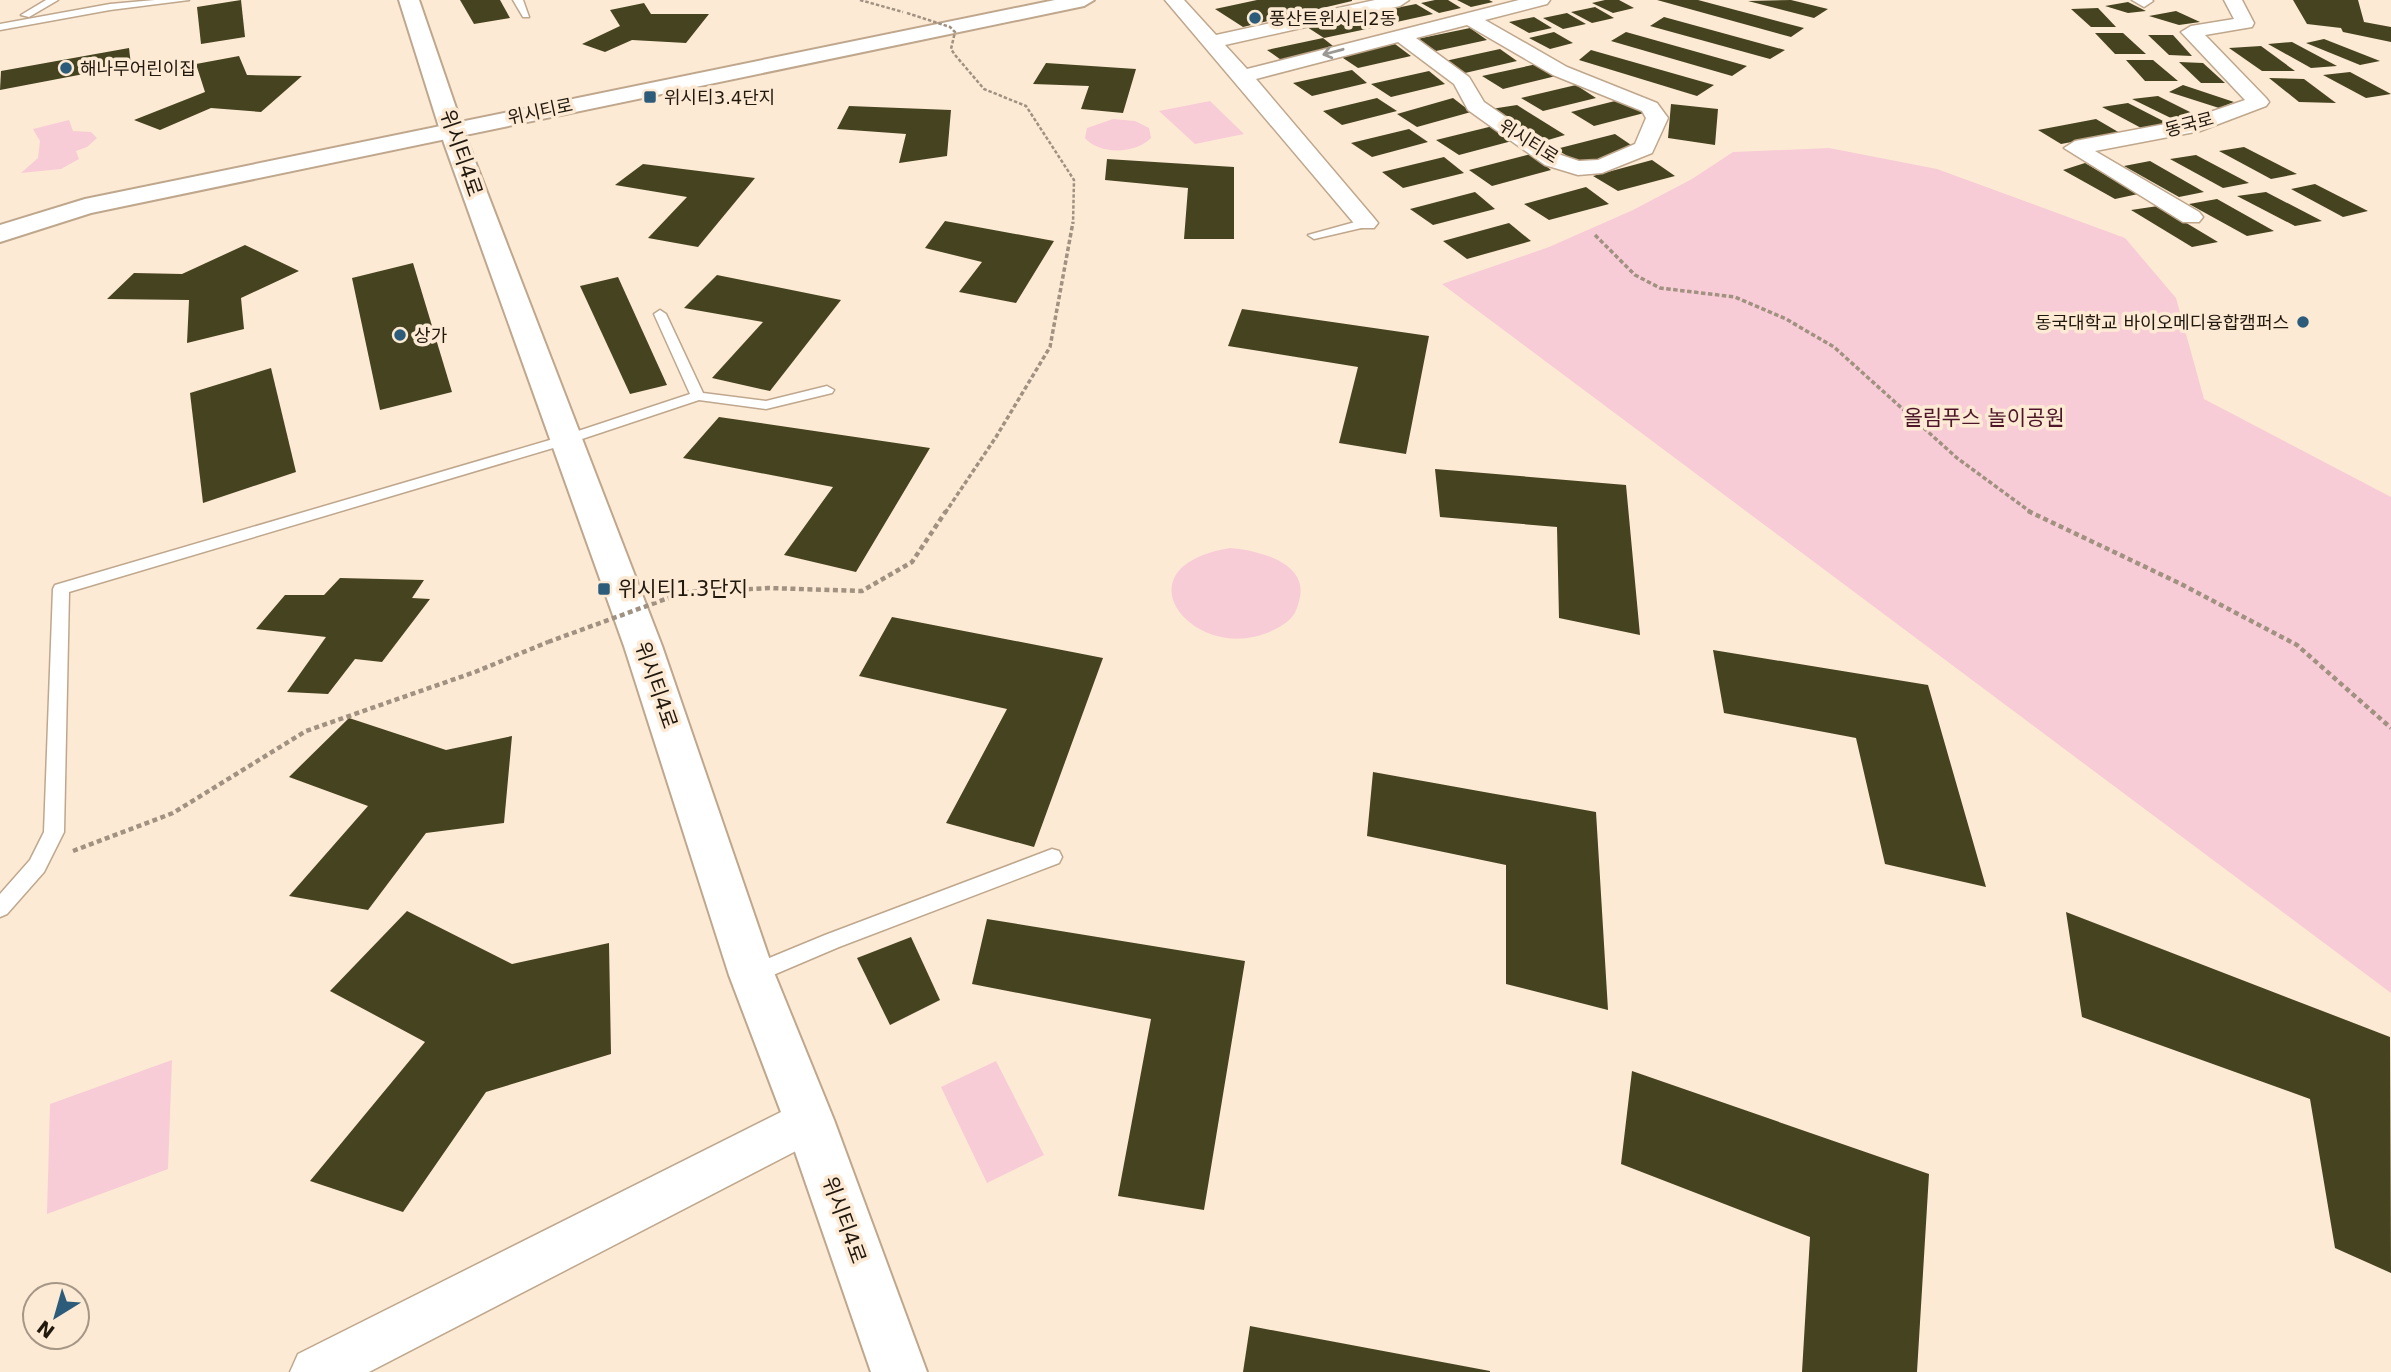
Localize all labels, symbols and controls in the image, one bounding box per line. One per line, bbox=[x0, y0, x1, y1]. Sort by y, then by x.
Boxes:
place label: 풍산트윈시티2동 bbox=[1269, 8, 1396, 29]
marker: 풍산트윈시티2동 bbox=[1247, 10, 1263, 26]
one-way arrow bbox=[1323, 46, 1345, 59]
place label: 해나무어린이집 bbox=[80, 58, 196, 79]
marker: 해나무어린이집 bbox=[58, 60, 74, 76]
place label: 위시티3.4단지 bbox=[664, 87, 775, 108]
marker: 위시티3.4단지 bbox=[642, 89, 658, 105]
street label: 위시티로 bbox=[505, 94, 575, 128]
street label: 위시티4로 bbox=[435, 106, 487, 200]
street label: 동국로 bbox=[2162, 107, 2216, 141]
street label: 위시티로 bbox=[1495, 115, 1563, 167]
place label: 동국대학교 바이오메디융합캠퍼스 bbox=[2035, 312, 2289, 333]
marker: 동국대학교 바이오메디융합캠퍼스 bbox=[2295, 314, 2311, 330]
place label: 상가 bbox=[414, 325, 448, 346]
marker: 상가 bbox=[392, 327, 408, 343]
park label: 올림푸스 놀이공원 bbox=[1903, 406, 2065, 430]
place label: 위시티1.3단지 bbox=[618, 577, 748, 601]
marker: 위시티1.3단지 bbox=[596, 581, 612, 597]
street label: 위시티4로 bbox=[630, 638, 682, 732]
street label: 위시티4로 bbox=[817, 1173, 871, 1267]
north arrow bbox=[21, 1281, 91, 1351]
text: N bbox=[33, 1316, 59, 1343]

